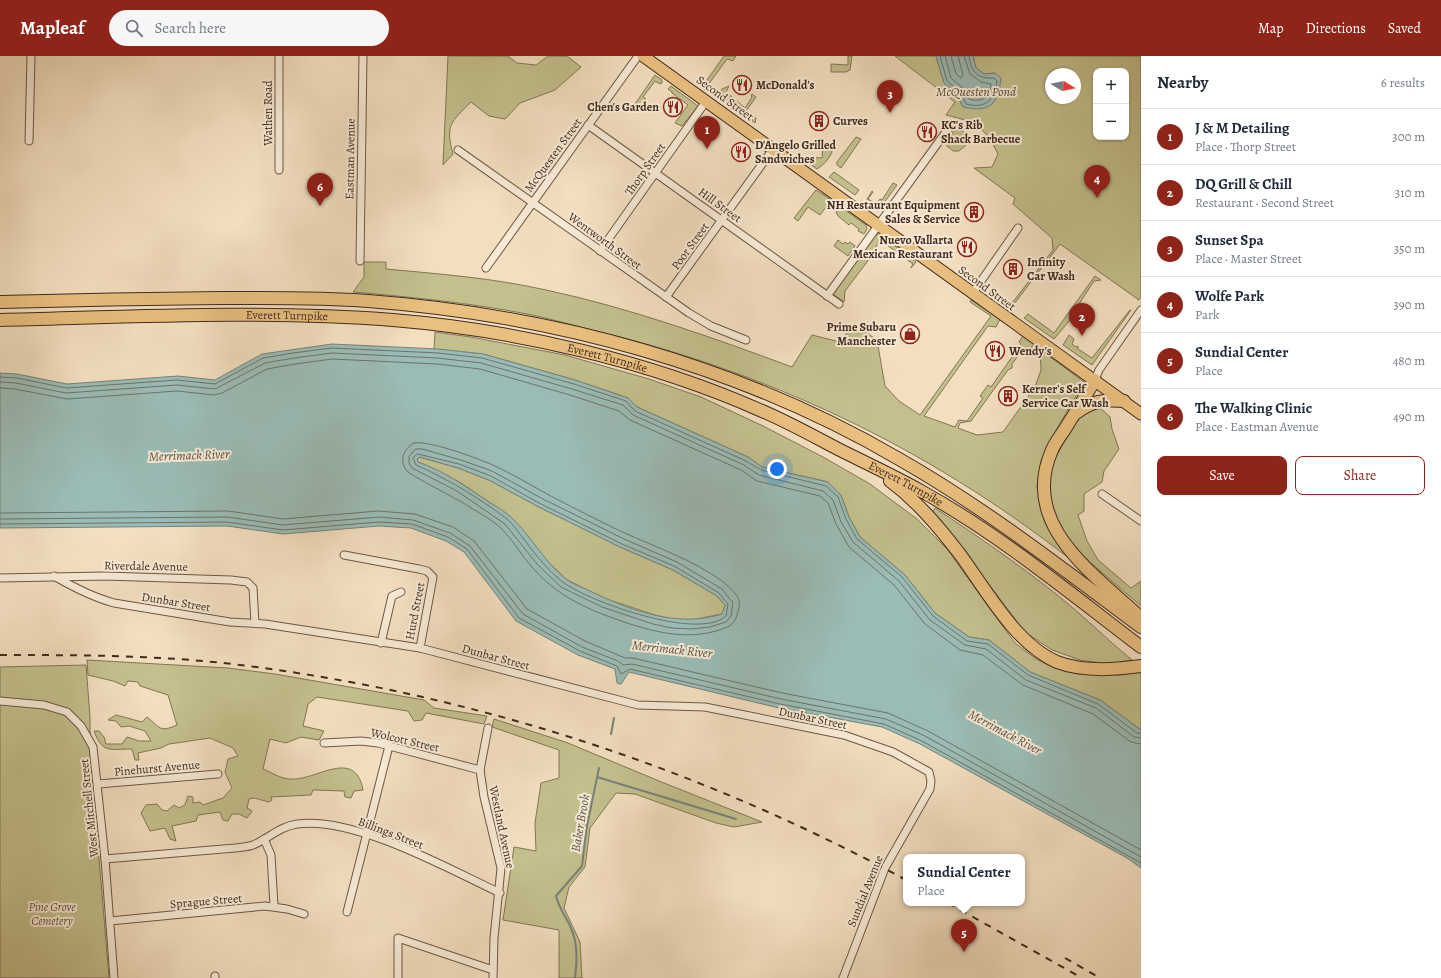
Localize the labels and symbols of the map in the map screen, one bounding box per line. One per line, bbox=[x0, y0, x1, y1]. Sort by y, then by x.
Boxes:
north arrow bbox=[1045, 68, 1081, 104]
street label: Second Street bbox=[693, 72, 757, 124]
restaurant icon: McDonald's bbox=[731, 74, 753, 96]
place label: McDonald's bbox=[756, 77, 814, 93]
street label: Wathen Road bbox=[260, 80, 276, 147]
pin: 3 bbox=[877, 80, 903, 113]
water label: McQuesten Pond bbox=[936, 83, 1016, 100]
restaurant icon: Chen's Garden bbox=[662, 96, 684, 118]
place label: Chen's Garden bbox=[587, 99, 659, 115]
building icon: Curves bbox=[808, 110, 830, 132]
place label: Curves bbox=[833, 113, 868, 129]
street label: McQuesten Street bbox=[521, 115, 585, 195]
pin: 1 bbox=[694, 116, 720, 149]
place label: KC's Rib Shack Barbecue bbox=[941, 117, 1021, 147]
street label: Eastman Avenue bbox=[341, 118, 359, 200]
restaurant icon: KC's Rib Shack Barbecue bbox=[916, 121, 938, 143]
place label: D'Angelo Grilled Sandwiches bbox=[755, 137, 836, 167]
street label: Thorp Street bbox=[621, 140, 669, 198]
restaurant icon: D'Angelo Grilled Sandwiches bbox=[730, 141, 752, 163]
pin: 4 bbox=[1084, 165, 1110, 198]
pin: 6 bbox=[307, 173, 333, 206]
street label: Hill Street bbox=[695, 184, 745, 226]
place label: NH Restaurant Equipment Sales & Service bbox=[827, 197, 960, 227]
building icon: NH Restaurant Equipment Sales & Service bbox=[963, 201, 985, 223]
street label: Wentworth Street bbox=[564, 208, 645, 273]
street label: Poor Street bbox=[668, 219, 713, 273]
place label: Nuevo Vallarta Mexican Restaurant bbox=[853, 232, 953, 262]
restaurant icon: Nuevo Vallarta Mexican Restaurant bbox=[956, 236, 978, 258]
place label: Infinity Car Wash bbox=[1027, 254, 1076, 284]
building icon: Infinity Car Wash bbox=[1002, 258, 1024, 280]
street label: Second Street bbox=[955, 262, 1019, 314]
pin: 2 bbox=[1069, 303, 1095, 336]
street label: Everett Turnpike bbox=[246, 307, 328, 324]
place label: Prime Subaru Manchester bbox=[827, 319, 896, 349]
shop icon: Prime Subaru Manchester bbox=[899, 323, 921, 345]
street label: Everett Turnpike bbox=[566, 339, 649, 376]
restaurant icon: Wendy's bbox=[984, 340, 1006, 362]
place label: Wendy's bbox=[1008, 343, 1052, 359]
place label: Kerner's Self Service Car Wash bbox=[1022, 381, 1109, 411]
building icon: Kerner's Self Service Car Wash bbox=[997, 385, 1019, 407]
water label: Merrimack River bbox=[148, 445, 230, 465]
street label: Everett Turnpike bbox=[866, 457, 946, 510]
your location bbox=[767, 459, 787, 479]
street label: Riverdale Avenue bbox=[104, 557, 188, 575]
street label: Hurd Street bbox=[402, 581, 428, 641]
street label: Dunbar Street bbox=[140, 589, 212, 615]
water label: Merrimack River bbox=[631, 636, 714, 662]
street label: Dunbar Street bbox=[460, 640, 532, 674]
street label: Dunbar Street bbox=[777, 703, 849, 733]
water label: Merrimack River bbox=[965, 706, 1045, 759]
street label: Wolcott Street bbox=[368, 724, 441, 756]
street label: Pinehurst Avenue bbox=[113, 756, 201, 780]
street label: West Mitchell Street bbox=[76, 758, 102, 859]
street label: Westland Avenue bbox=[485, 783, 519, 870]
water label: Baker Brook bbox=[567, 793, 593, 853]
street label: Billings Street bbox=[356, 813, 426, 853]
street label: Sundial Avenue bbox=[843, 853, 887, 929]
street label: Sprague Street bbox=[169, 890, 243, 912]
park label: Pine Grove Cemetery bbox=[28, 899, 76, 929]
pin: 5 bbox=[951, 919, 977, 952]

